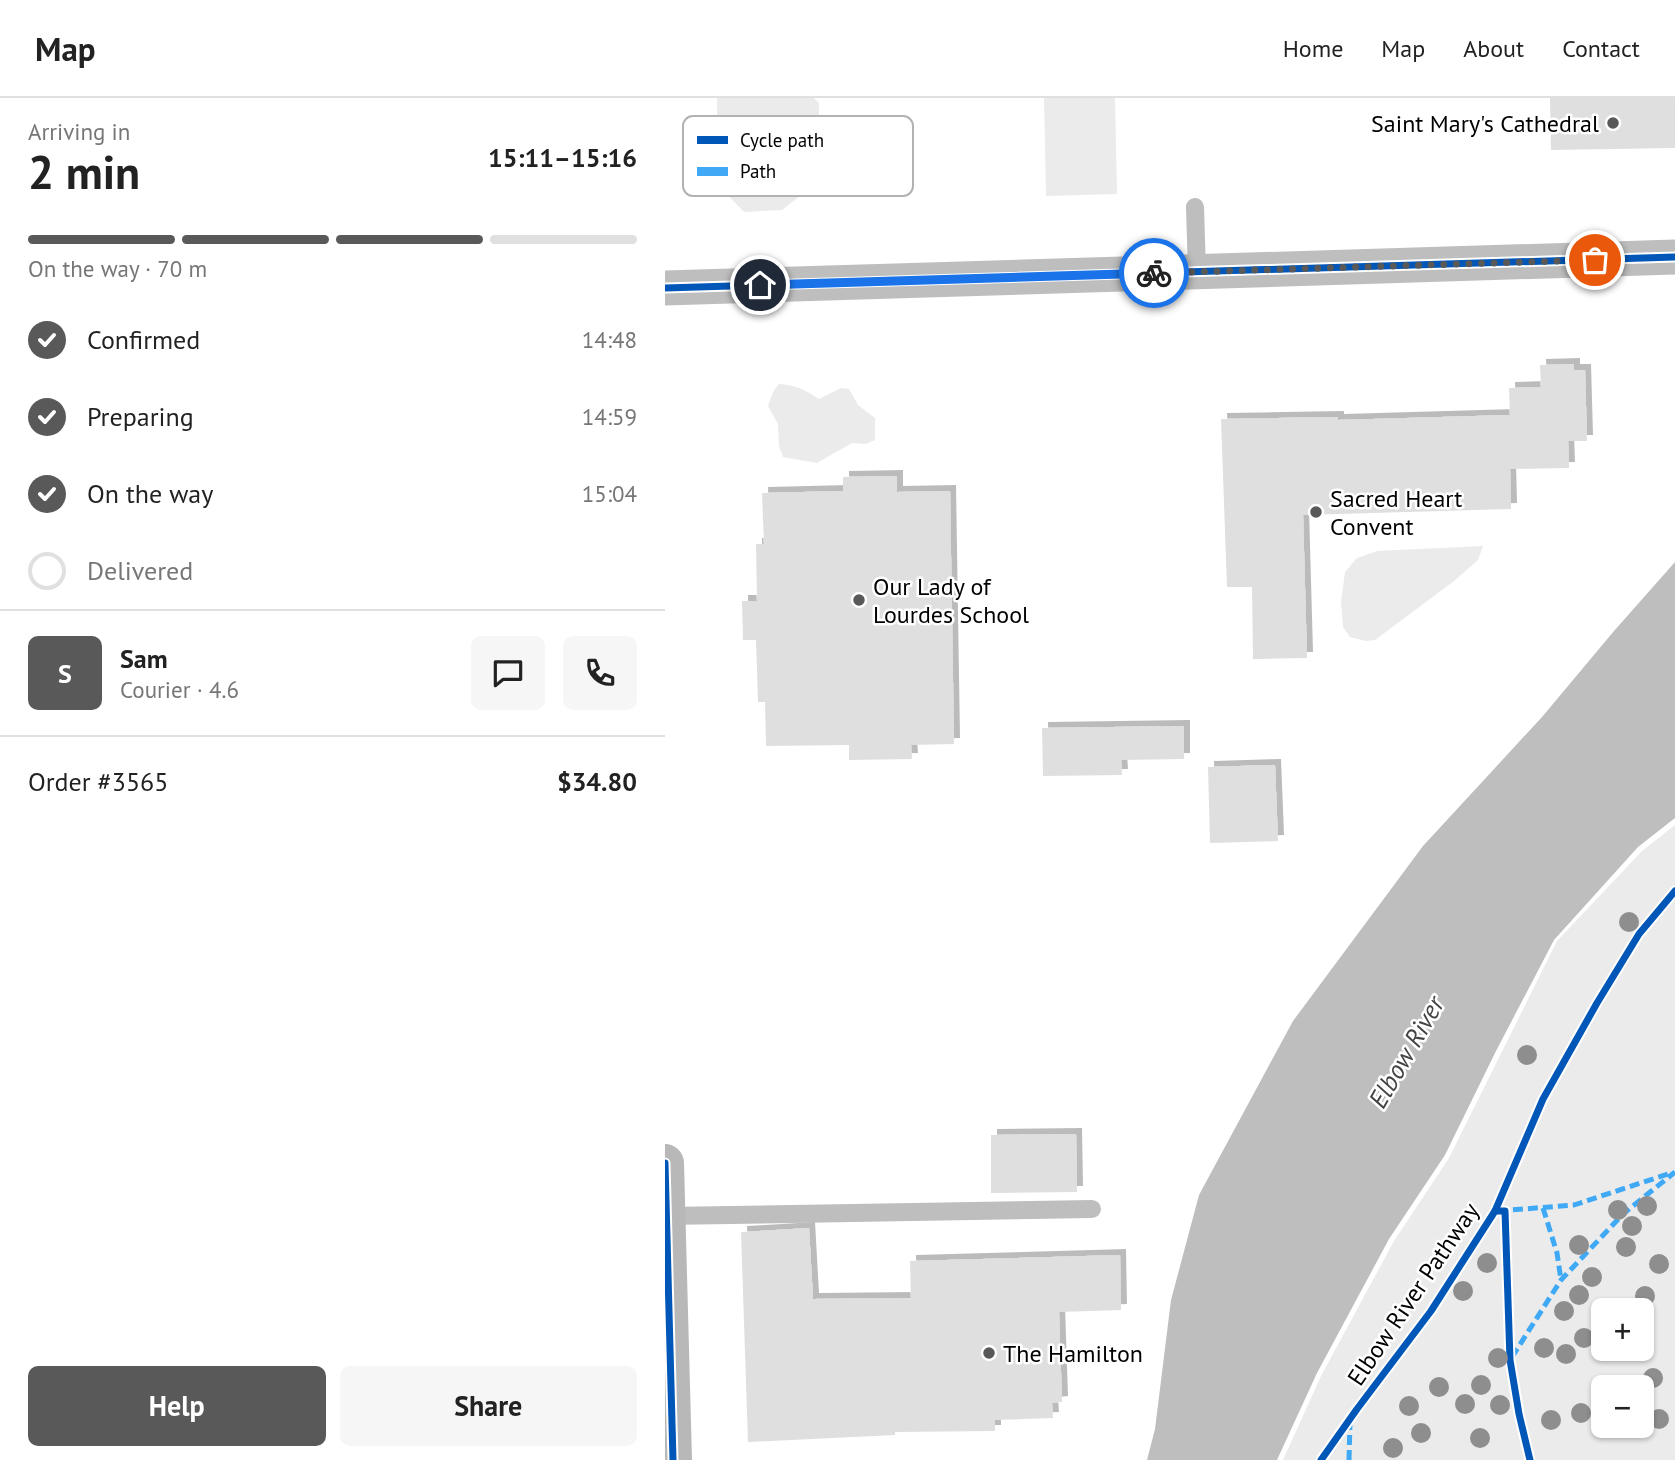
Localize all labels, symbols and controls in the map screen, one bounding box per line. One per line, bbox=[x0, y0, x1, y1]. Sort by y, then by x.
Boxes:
text: Map bbox=[35, 27, 96, 70]
text: Home bbox=[1283, 33, 1343, 64]
text: Map bbox=[1381, 33, 1425, 64]
text: About bbox=[1463, 33, 1524, 64]
text: Contact bbox=[1562, 33, 1640, 64]
place label: Saint Mary's Cathedral bbox=[1371, 108, 1599, 139]
marker: Saint Mary's Cathedral bbox=[1605, 115, 1621, 131]
legend bbox=[683, 116, 913, 196]
text: Arriving in bbox=[28, 117, 130, 146]
text: Cycle path bbox=[740, 128, 824, 152]
text: 15:11–15:16 bbox=[488, 141, 637, 174]
text: 2 min bbox=[28, 142, 140, 202]
text: Path bbox=[740, 159, 776, 183]
pin bbox=[1565, 230, 1625, 290]
courier bbox=[1119, 238, 1189, 308]
icon: bag bbox=[1576, 241, 1614, 279]
text: On the way · 70 m bbox=[28, 254, 207, 283]
icon: bike bbox=[1135, 254, 1173, 292]
pin bbox=[730, 255, 790, 315]
icon: home bbox=[741, 266, 779, 304]
icon: check bbox=[28, 321, 66, 359]
text: Confirmed bbox=[87, 323, 200, 356]
text: 14:48 bbox=[582, 325, 637, 354]
icon: check bbox=[28, 398, 66, 436]
text: Preparing bbox=[87, 400, 194, 433]
text: 14:59 bbox=[582, 402, 637, 431]
icon: check bbox=[28, 475, 66, 513]
text: On the way bbox=[87, 477, 213, 510]
text: 15:04 bbox=[582, 479, 637, 508]
place label: Sacred Heart Convent bbox=[1330, 483, 1462, 542]
marker: Sacred Heart Convent bbox=[1308, 504, 1324, 520]
text: Delivered bbox=[87, 554, 193, 587]
place label: Our Lady of Lourdes School bbox=[873, 571, 1029, 630]
marker: Our Lady of Lourdes School bbox=[851, 592, 867, 608]
button: chat bbox=[471, 636, 545, 710]
button: phone bbox=[563, 636, 637, 710]
text: Sam bbox=[120, 642, 168, 675]
text: S bbox=[58, 657, 72, 690]
text: Courier · 4.6 bbox=[120, 675, 239, 704]
text: Order #3565 bbox=[28, 765, 168, 798]
text: $34.80 bbox=[557, 765, 637, 798]
water label: Elbow River bbox=[1361, 989, 1452, 1114]
street label: Elbow River Pathway bbox=[1340, 1197, 1486, 1391]
map controls bbox=[1591, 1298, 1654, 1438]
button: + bbox=[1591, 1298, 1654, 1361]
place label: The Hamilton bbox=[1003, 1338, 1143, 1369]
marker: The Hamilton bbox=[981, 1345, 997, 1361]
button: Help bbox=[28, 1366, 326, 1446]
button: Share bbox=[340, 1366, 637, 1446]
button: − bbox=[1591, 1375, 1654, 1438]

